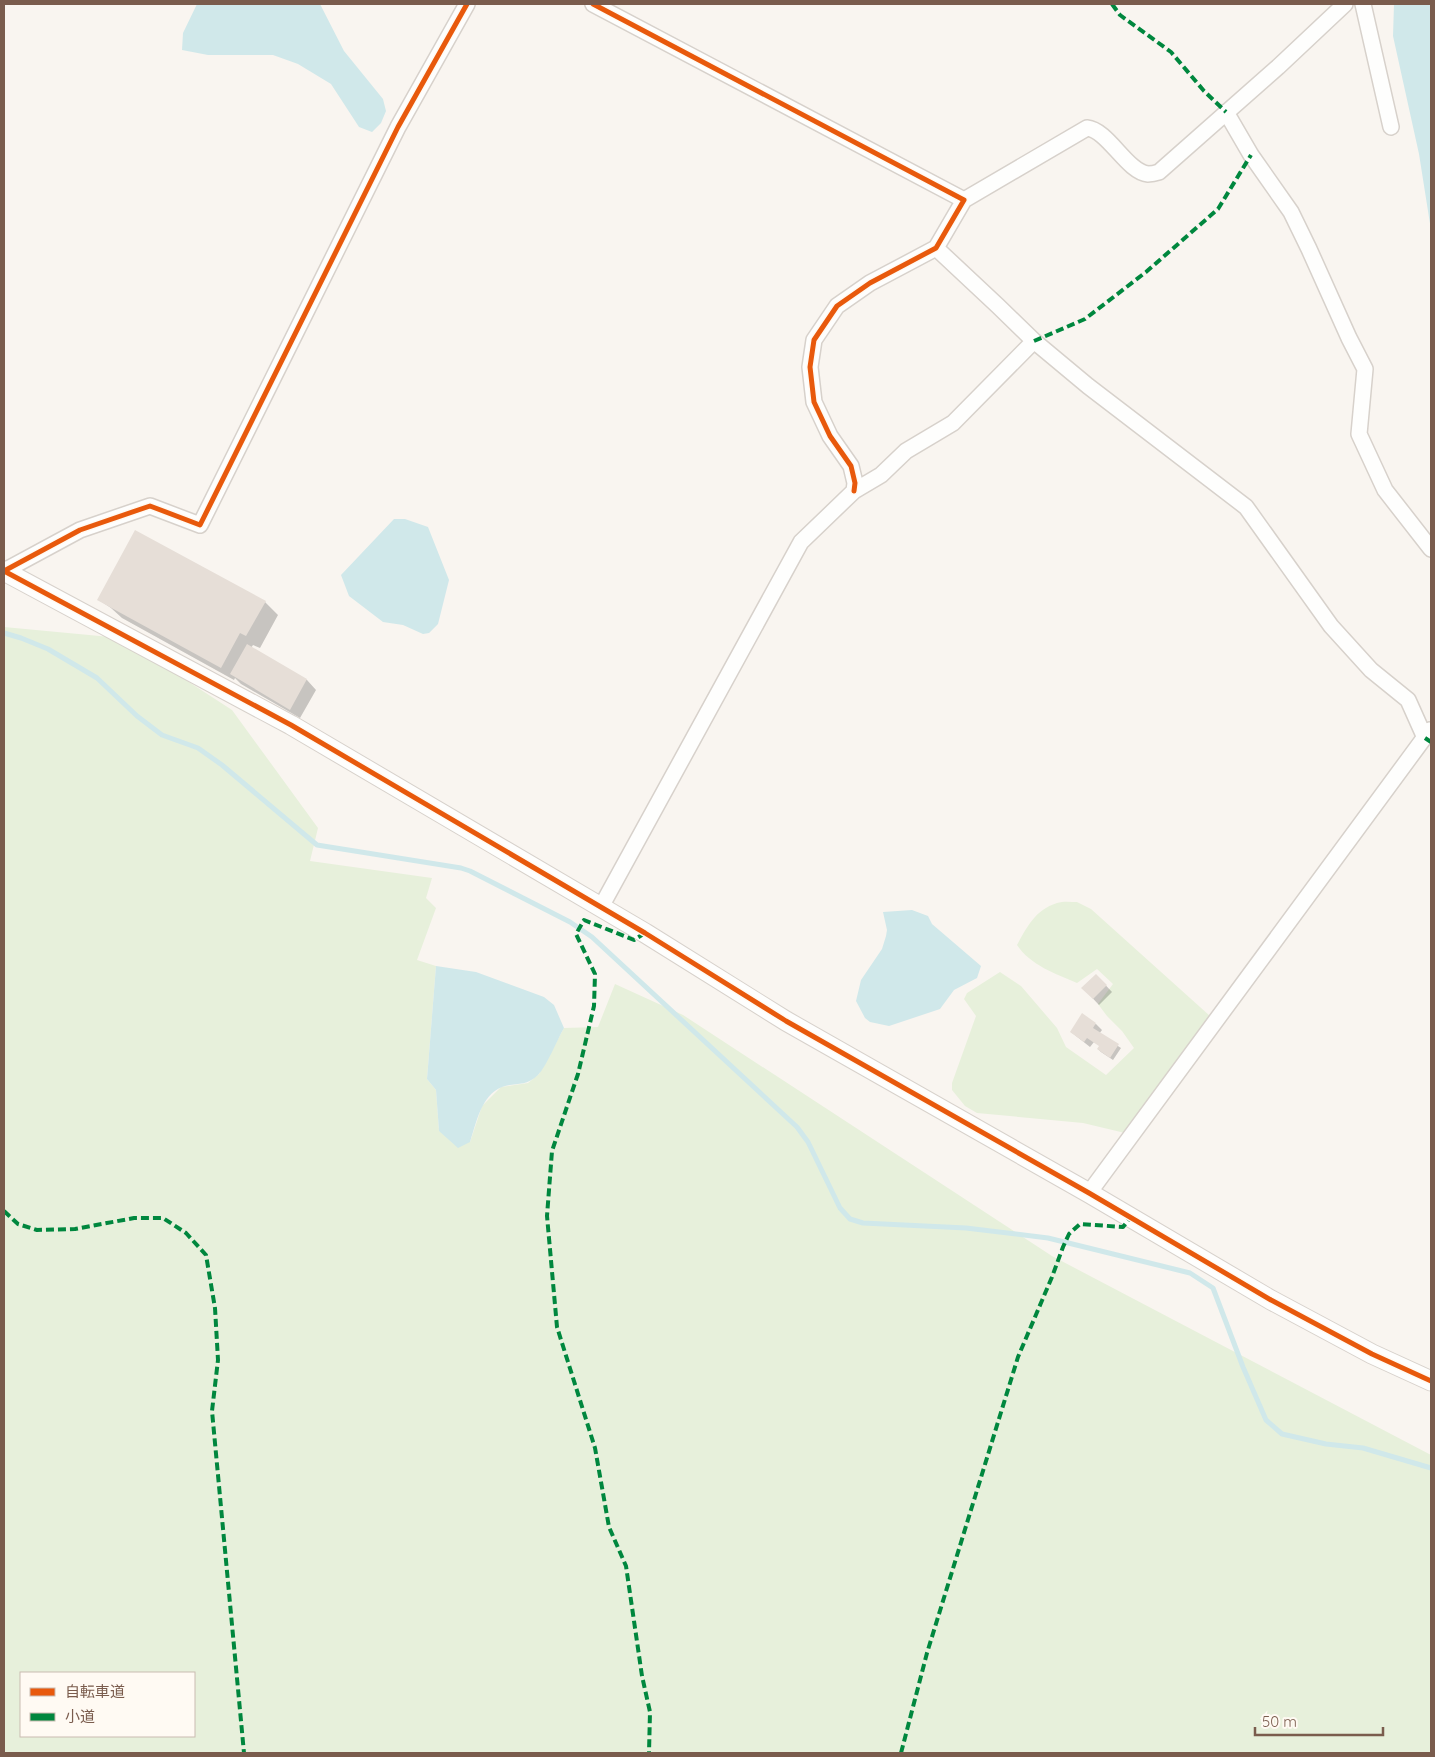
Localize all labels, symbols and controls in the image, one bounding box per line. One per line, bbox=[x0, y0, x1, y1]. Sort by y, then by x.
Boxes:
legend bbox=[20, 1672, 195, 1737]
text: 自転車道 bbox=[65, 1682, 125, 1701]
scale bar bbox=[1255, 1704, 1382, 1736]
text: 小道 bbox=[65, 1707, 95, 1726]
text: 50 m bbox=[1262, 1712, 1297, 1731]

